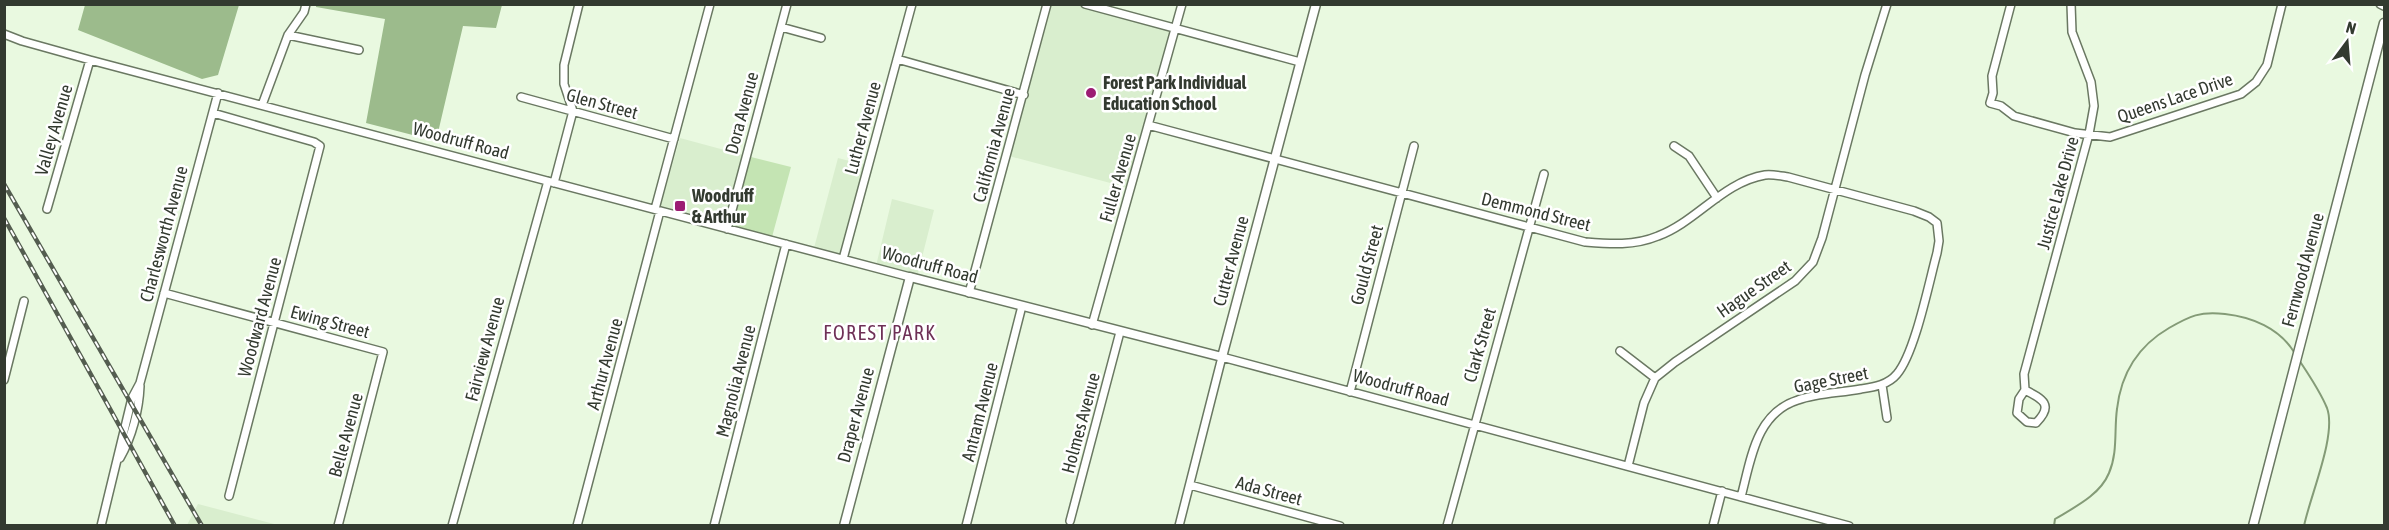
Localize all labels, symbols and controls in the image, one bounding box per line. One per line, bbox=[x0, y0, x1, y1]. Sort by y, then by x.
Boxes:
north arrow bbox=[2317, 12, 2377, 72]
text: N bbox=[2344, 18, 2358, 38]
street label: Queens Lace Drive bbox=[2114, 68, 2235, 127]
street label: Dora Avenue bbox=[720, 70, 763, 156]
place label: Forest Park Individual Education School bbox=[1103, 72, 1247, 114]
street label: Luther Avenue bbox=[840, 79, 885, 177]
street label: Valley Avenue bbox=[31, 82, 77, 178]
street label: Glen Street bbox=[564, 84, 640, 123]
street label: California Avenue bbox=[968, 85, 1019, 204]
marker: Forest Park Individual Education School bbox=[1084, 86, 1098, 100]
street label: Woodruff Road bbox=[411, 118, 511, 163]
street label: Fuller Avenue bbox=[1095, 131, 1140, 224]
street label: Justice Lake Drive bbox=[2032, 134, 2083, 252]
street label: Charlesworth Avenue bbox=[135, 164, 192, 304]
place label: Woodruff & Arthur bbox=[691, 185, 754, 227]
street label: Demmond Street bbox=[1479, 188, 1593, 235]
marker: Woodruff & Arthur bbox=[673, 199, 687, 213]
street label: Fernwood Avenue bbox=[2277, 210, 2328, 329]
street label: Cutter Avenue bbox=[1208, 213, 1253, 308]
street label: Gould Street bbox=[1346, 223, 1387, 307]
street label: Woodruff Road bbox=[880, 242, 980, 287]
street label: Woodward Avenue bbox=[233, 255, 286, 379]
street label: Hague Street bbox=[1713, 255, 1795, 322]
street label: Fairview Avenue bbox=[460, 294, 509, 403]
street label: Ewing Street bbox=[288, 301, 372, 342]
street label: Clark Street bbox=[1459, 305, 1500, 384]
street label: Arthur Avenue bbox=[582, 316, 627, 412]
district label: FOREST PARK bbox=[823, 321, 937, 344]
street label: Magnolia Avenue bbox=[711, 323, 760, 439]
street label: Antram Avenue bbox=[957, 360, 1002, 464]
street label: Gage Street bbox=[1792, 362, 1870, 397]
street label: Draper Avenue bbox=[833, 365, 878, 465]
street label: Woodruff Road bbox=[1351, 365, 1451, 410]
street label: Holmes Avenue bbox=[1057, 370, 1104, 476]
street label: Belle Avenue bbox=[324, 390, 367, 479]
street label: Ada Street bbox=[1234, 472, 1305, 509]

